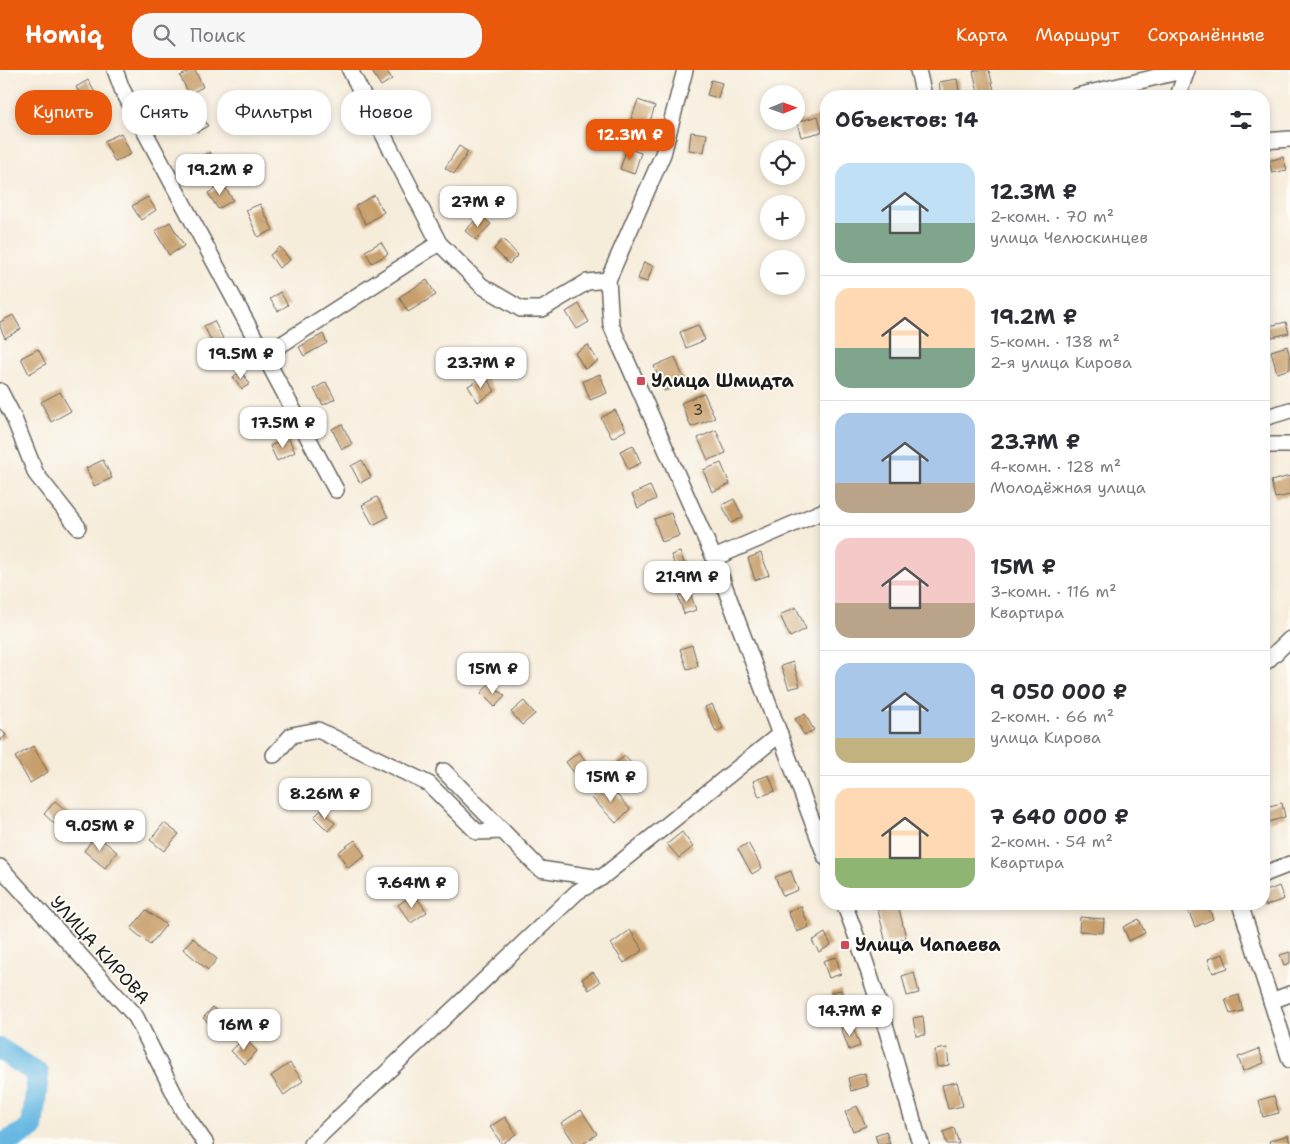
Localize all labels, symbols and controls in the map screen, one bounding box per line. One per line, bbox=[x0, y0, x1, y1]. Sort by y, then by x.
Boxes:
search box bbox=[132, 13, 482, 58]
text: Homiq bbox=[25, 19, 102, 51]
icon: search bbox=[150, 21, 178, 49]
text: Поиск bbox=[190, 23, 245, 48]
text: Карта bbox=[956, 23, 1007, 47]
text: Маршрут bbox=[1035, 23, 1119, 47]
text: Сохранённые bbox=[1147, 23, 1265, 47]
north arrow bbox=[760, 85, 805, 130]
map controls bbox=[760, 85, 805, 295]
chip: Купить bbox=[15, 90, 112, 135]
chip: Снять bbox=[122, 90, 207, 135]
chip: Фильтры bbox=[217, 90, 331, 135]
chip: Новое bbox=[341, 90, 431, 135]
text: Объектов: 14 bbox=[835, 106, 978, 134]
icon: filters bbox=[1227, 106, 1255, 134]
pin: 12.3M ₽ bbox=[584, 118, 676, 161]
text: 12.3M ₽ bbox=[597, 124, 663, 145]
button: locate bbox=[760, 140, 805, 185]
pin: 19.2M ₽ bbox=[174, 154, 266, 196]
text: 19.2M ₽ bbox=[187, 159, 253, 180]
text: 12.3M ₽ bbox=[990, 178, 1077, 206]
icon: home bbox=[875, 183, 935, 243]
pin: 27M ₽ bbox=[443, 186, 513, 228]
text: 27M ₽ bbox=[451, 191, 505, 212]
button: + bbox=[760, 195, 805, 240]
text: 2-комн. · 70 m² bbox=[990, 206, 1114, 227]
text: улица Челюскинцев bbox=[990, 227, 1148, 248]
button: − bbox=[760, 250, 805, 295]
text: 19.2M ₽ bbox=[990, 303, 1078, 331]
icon: home bbox=[875, 308, 935, 368]
text: 5-комн. · 138 m² bbox=[990, 331, 1120, 352]
pin: 19.5M ₽ bbox=[195, 338, 287, 380]
text: 19.5M ₽ bbox=[208, 343, 274, 364]
pin: 23.7M ₽ bbox=[435, 346, 527, 389]
text: 23.7M ₽ bbox=[447, 352, 515, 373]
text: 2-я улица Кирова bbox=[990, 352, 1132, 373]
place label: Улица Шмидта bbox=[651, 369, 795, 393]
marker: Улица Шмидта bbox=[635, 375, 647, 387]
house number: 3 bbox=[693, 400, 703, 420]
pin: 17.5M ₽ bbox=[237, 406, 329, 449]
text: 17.5M ₽ bbox=[251, 412, 315, 433]
text: 23.7M ₽ bbox=[990, 428, 1080, 456]
icon: home bbox=[875, 433, 935, 493]
text: 4-комн. · 128 m² bbox=[990, 456, 1121, 477]
text: Молодёжная улица bbox=[990, 477, 1146, 498]
text: 15M ₽ bbox=[990, 553, 1056, 581]
icon: home bbox=[875, 558, 935, 618]
pin: 21.9M ₽ bbox=[641, 560, 733, 603]
text: 21.9M ₽ bbox=[655, 566, 719, 587]
text: 3-комн. · 116 m² bbox=[990, 581, 1117, 602]
text: Квартира bbox=[990, 602, 1064, 623]
pin: 15M ₽ bbox=[458, 652, 528, 695]
text: 15M ₽ bbox=[468, 658, 518, 679]
text: 9 050 000 ₽ bbox=[990, 678, 1128, 706]
icon: home bbox=[875, 683, 935, 743]
text: 2-комн. · 66 m² bbox=[990, 706, 1114, 727]
text: улица Кирова bbox=[990, 727, 1101, 748]
pin: 15M ₽ bbox=[576, 760, 646, 803]
text: 15M ₽ bbox=[586, 766, 636, 787]
pin: 8.26M ₽ bbox=[279, 778, 371, 820]
text: 8.26M ₽ bbox=[290, 783, 360, 804]
text: 7 640 000 ₽ bbox=[990, 803, 1129, 831]
icon: home bbox=[875, 808, 935, 868]
pin: 9.05M ₽ bbox=[54, 810, 146, 852]
text: 9.05M ₽ bbox=[65, 815, 135, 836]
text: 2-комн. · 54 m² bbox=[990, 831, 1113, 852]
text: Квартира bbox=[990, 852, 1064, 873]
pin: 7.64M ₽ bbox=[366, 866, 458, 909]
text: 7.64M ₽ bbox=[377, 872, 447, 893]
street label: УЛИЦА КИРОВА bbox=[45, 891, 155, 1009]
place label: Улица Чапаева bbox=[855, 933, 1001, 957]
marker: Улица Чапаева bbox=[839, 939, 851, 951]
pin: 14.7M ₽ bbox=[804, 994, 896, 1037]
text: 14.7M ₽ bbox=[818, 1000, 882, 1021]
pin: 16M ₽ bbox=[209, 1008, 279, 1051]
text: 16M ₽ bbox=[218, 1014, 270, 1035]

